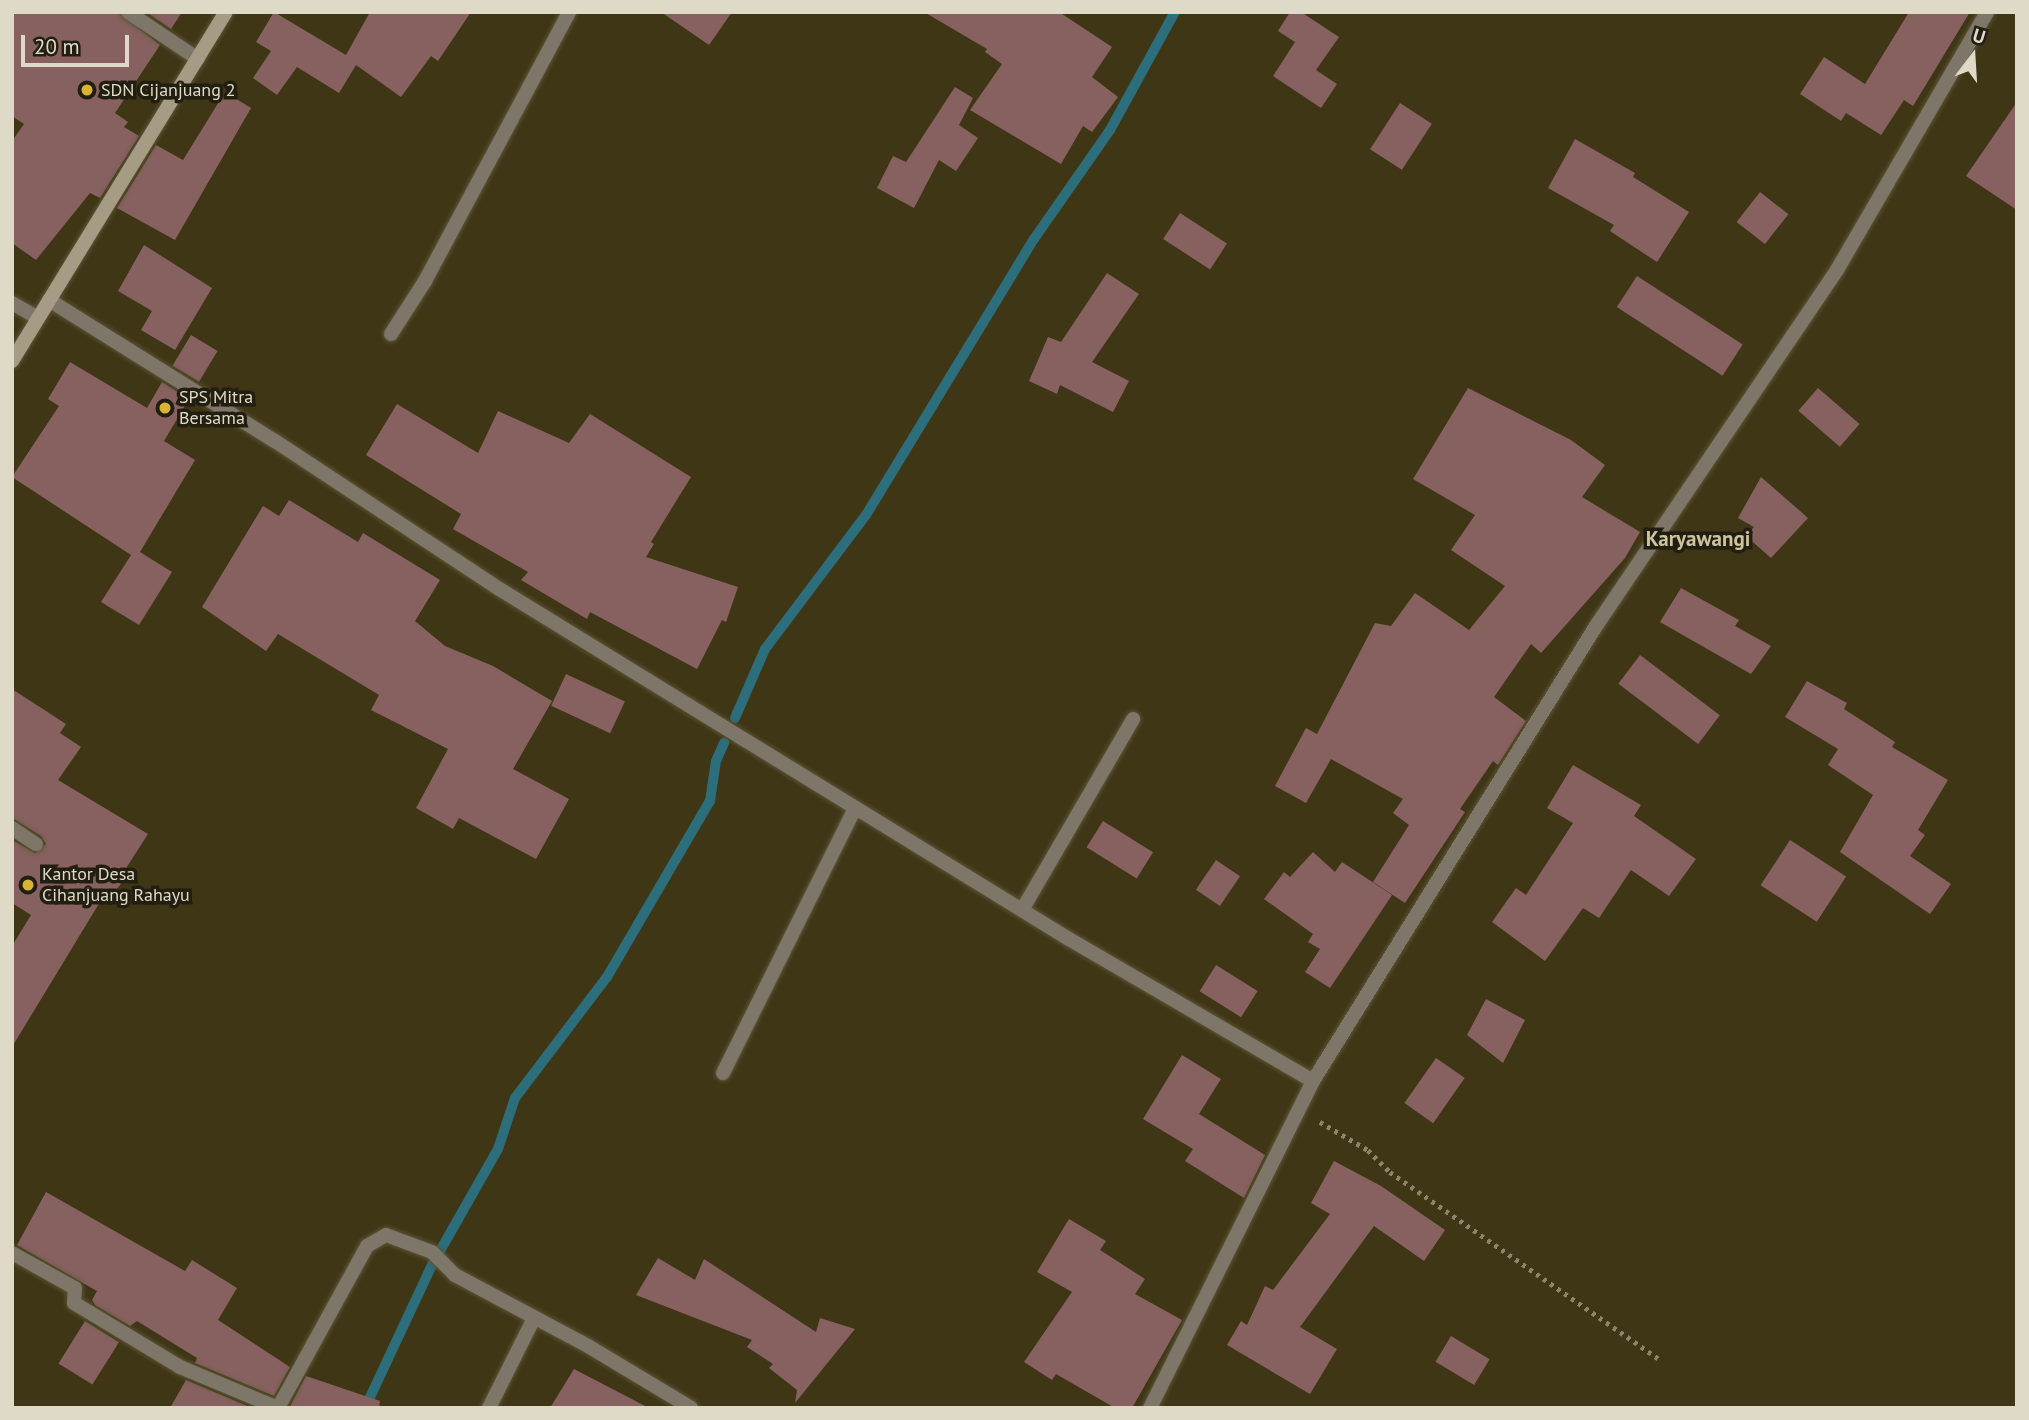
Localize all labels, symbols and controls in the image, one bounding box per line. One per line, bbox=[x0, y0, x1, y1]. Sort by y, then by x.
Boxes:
scale bar bbox=[24, 21, 133, 65]
north arrow bbox=[1938, 21, 2008, 91]
text: U bbox=[1970, 23, 1988, 49]
text: 20 m bbox=[34, 33, 80, 60]
place label: SDN Cijanjuang 2 bbox=[101, 79, 235, 101]
marker: SDN Cijanjuang 2 bbox=[79, 82, 95, 98]
place label: SPS Mitra Bersama bbox=[179, 387, 253, 430]
marker: SPS Mitra Bersama bbox=[157, 400, 173, 416]
district label: Karyawangi bbox=[1646, 526, 1750, 552]
place label: Kantor Desa Cihanjuang Rahayu bbox=[42, 864, 190, 906]
marker: Kantor Desa Cihanjuang Rahayu bbox=[20, 877, 36, 893]

